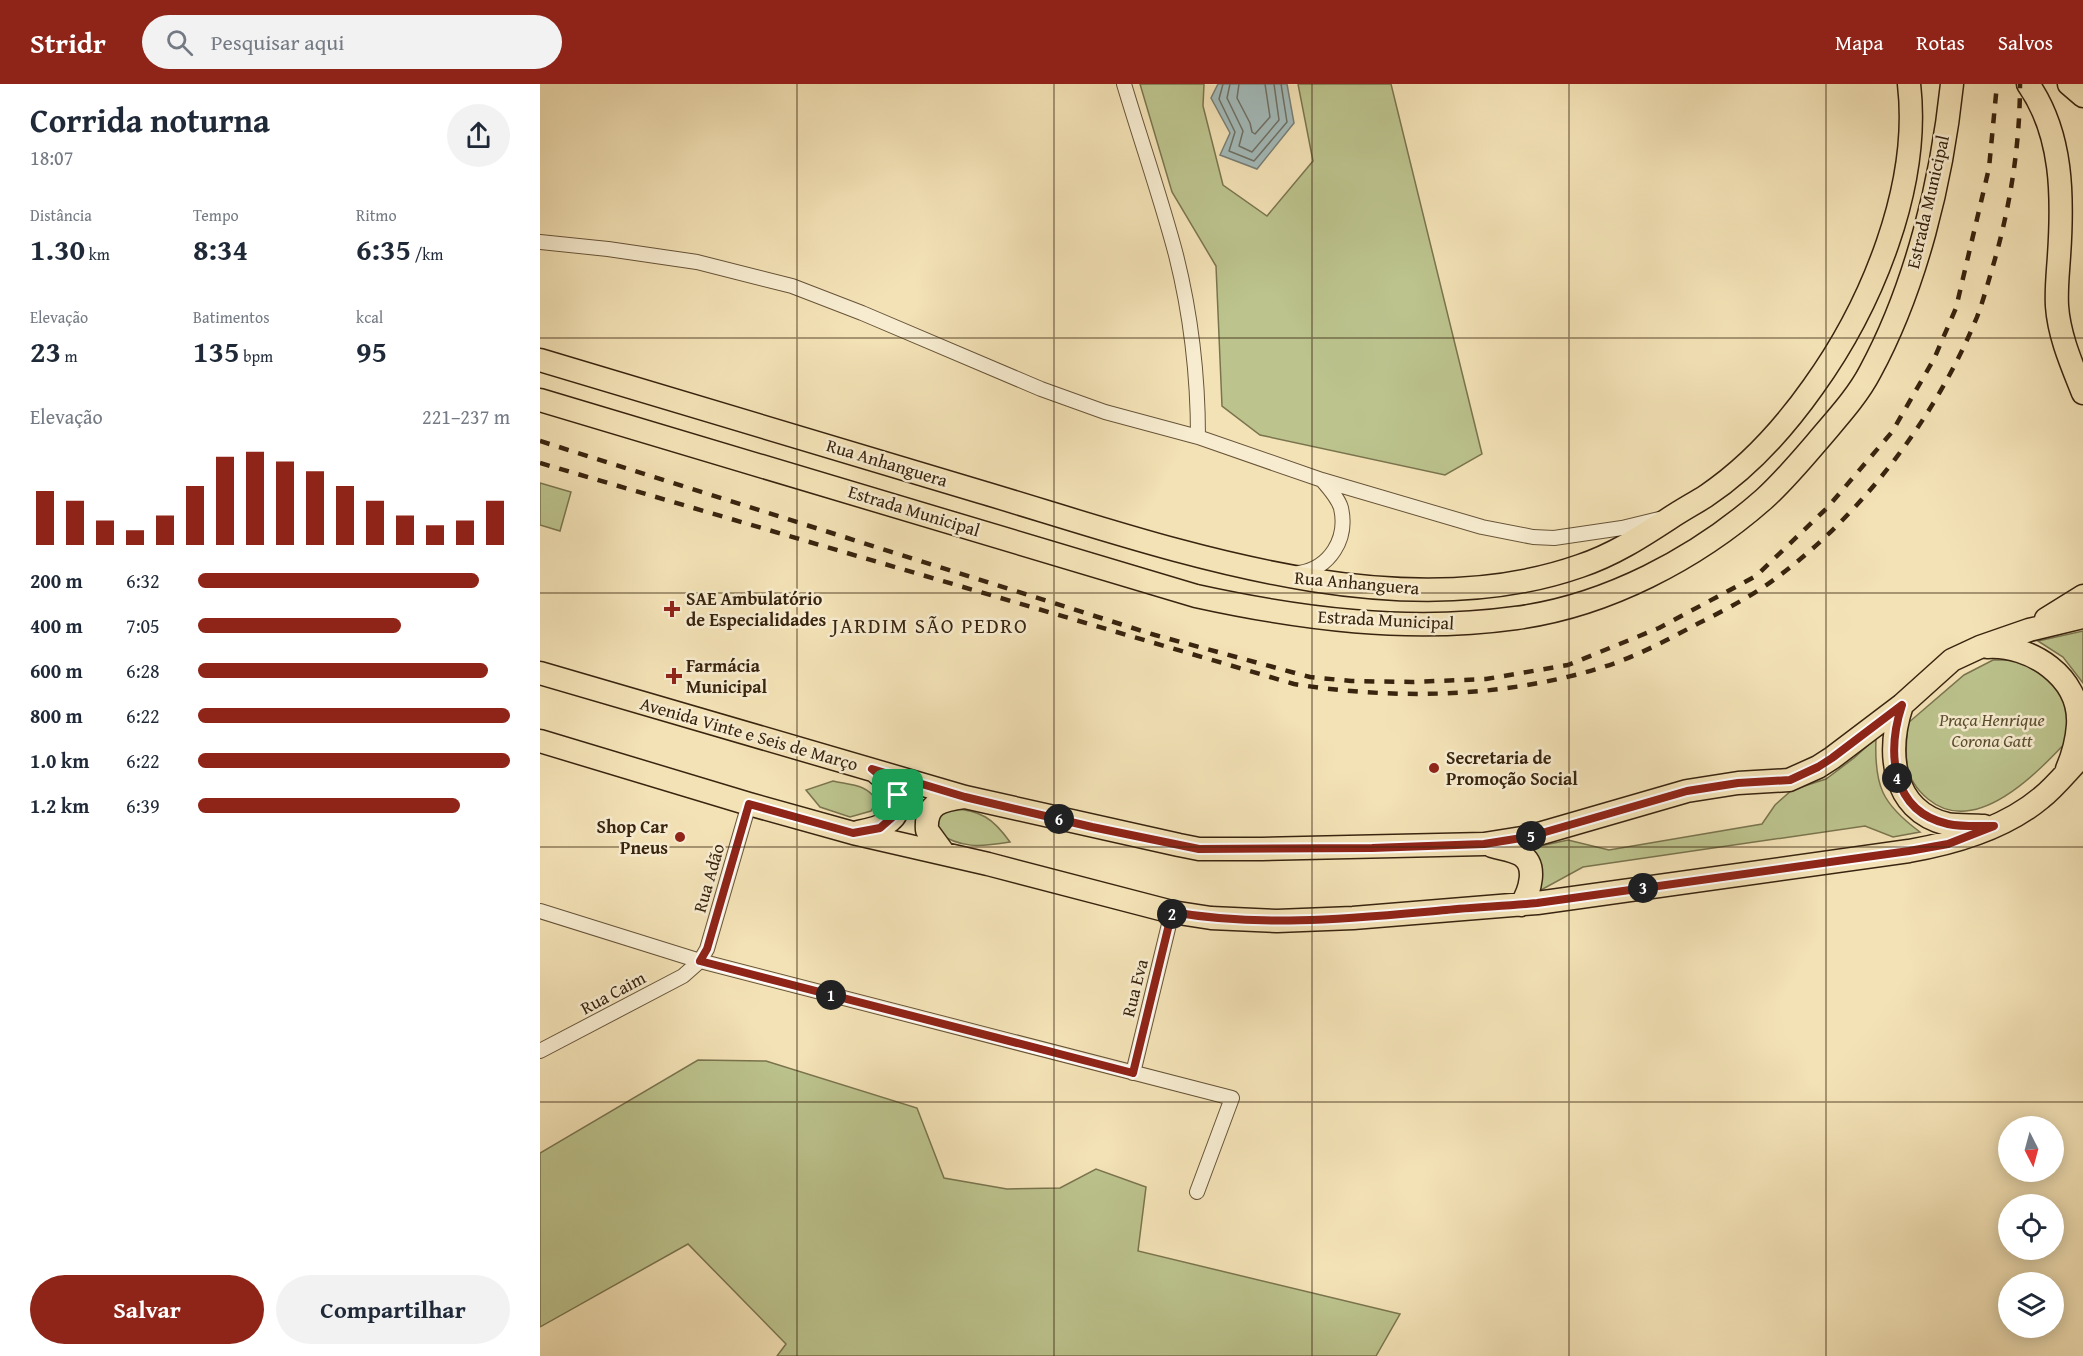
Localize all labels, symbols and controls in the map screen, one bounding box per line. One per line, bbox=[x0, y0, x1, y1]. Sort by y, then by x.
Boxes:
search box bbox=[142, 15, 562, 69]
text: Stridr bbox=[30, 22, 106, 63]
icon: search bbox=[163, 26, 196, 59]
text: Pesquisar aqui bbox=[211, 26, 344, 58]
text: Mapa bbox=[1835, 27, 1883, 58]
text: Rotas bbox=[1916, 27, 1965, 58]
text: Salvos bbox=[1998, 27, 2053, 58]
text: Corrida noturna bbox=[30, 96, 270, 144]
button: share bbox=[447, 104, 510, 167]
street label: Estrada Municipal bbox=[1899, 132, 1956, 271]
text: 18:07 bbox=[30, 143, 73, 172]
text: Distância bbox=[30, 203, 92, 227]
text: Tempo bbox=[193, 203, 239, 227]
text: Ritmo bbox=[356, 203, 397, 227]
text: 1.30 bbox=[30, 227, 85, 271]
text: 8:34 bbox=[193, 227, 248, 271]
text: 6:35 bbox=[356, 227, 411, 271]
text: km bbox=[85, 242, 110, 266]
text: /km bbox=[411, 242, 443, 266]
text: Elevação bbox=[30, 305, 88, 329]
text: Batimentos bbox=[193, 305, 270, 329]
text: kcal bbox=[356, 305, 383, 329]
text: 23 bbox=[30, 329, 61, 373]
text: 135 bbox=[193, 329, 240, 373]
text: 95 bbox=[356, 329, 387, 373]
text: m bbox=[61, 344, 78, 368]
text: bpm bbox=[240, 344, 273, 368]
text: Elevação bbox=[30, 402, 103, 431]
text: 221–237 m bbox=[422, 402, 510, 431]
street label: Rua Anhanguera bbox=[823, 431, 951, 494]
street label: Estrada Municipal bbox=[845, 478, 983, 543]
street label: Rua Anhanguera bbox=[1293, 564, 1421, 601]
text: 200 m bbox=[30, 566, 83, 595]
text: 6:32 bbox=[126, 566, 160, 595]
place label: SAE Ambulatório de Especialidades bbox=[686, 585, 827, 633]
marker: SAE Ambulatório de Especialidades bbox=[663, 600, 681, 618]
street label: Estrada Municipal bbox=[1317, 602, 1455, 637]
district label: JARDIM SÃO PEDRO bbox=[829, 610, 1028, 641]
text: 400 m bbox=[30, 611, 83, 640]
text: 7:05 bbox=[126, 611, 160, 640]
place label: Farmácia Municipal bbox=[686, 652, 767, 700]
text: 600 m bbox=[30, 656, 83, 685]
text: 6:28 bbox=[126, 656, 160, 685]
marker: Farmácia Municipal bbox=[667, 669, 681, 683]
street label: Avenida Vinte e Seis de Março bbox=[637, 689, 861, 778]
text: 800 m bbox=[30, 701, 83, 730]
text: 6:22 bbox=[126, 701, 160, 730]
park label: Praça Henrique Corona Gatt bbox=[1938, 706, 2045, 754]
place label: Secretaria de Promoção Social bbox=[1446, 744, 1578, 792]
text: 1.0 km bbox=[30, 746, 89, 775]
text: 6:22 bbox=[126, 746, 160, 775]
marker: Secretaria de Promoção Social bbox=[1427, 761, 1441, 775]
pin: 4 bbox=[1882, 763, 1912, 793]
text: 4 bbox=[1893, 766, 1901, 790]
pin bbox=[872, 769, 923, 820]
icon: arrive bbox=[881, 778, 914, 811]
text: 1.2 km bbox=[30, 791, 89, 820]
text: 6:39 bbox=[126, 791, 160, 820]
pin: 6 bbox=[1044, 804, 1074, 834]
text: 6 bbox=[1055, 807, 1063, 831]
place label: Shop Car Pneus bbox=[596, 813, 669, 861]
pin: 5 bbox=[1516, 821, 1546, 851]
text: 5 bbox=[1527, 824, 1535, 848]
marker: Shop Car Pneus bbox=[673, 830, 687, 844]
street label: Rua Adão bbox=[686, 840, 731, 916]
pin: 3 bbox=[1628, 873, 1658, 903]
text: 3 bbox=[1639, 876, 1647, 900]
pin: 2 bbox=[1157, 899, 1187, 929]
text: 2 bbox=[1168, 902, 1176, 926]
street label: Rua Eva bbox=[1114, 956, 1155, 1020]
street label: Rua Caim bbox=[575, 964, 651, 1021]
pin: 1 bbox=[816, 980, 846, 1010]
text: 1 bbox=[827, 983, 835, 1007]
north arrow bbox=[1998, 1116, 2064, 1182]
map controls bbox=[1998, 1116, 2064, 1338]
button: locate bbox=[1998, 1194, 2064, 1260]
button: layers bbox=[1998, 1272, 2064, 1338]
button: Salvar bbox=[30, 1275, 264, 1344]
button: Compartilhar bbox=[276, 1275, 510, 1344]

